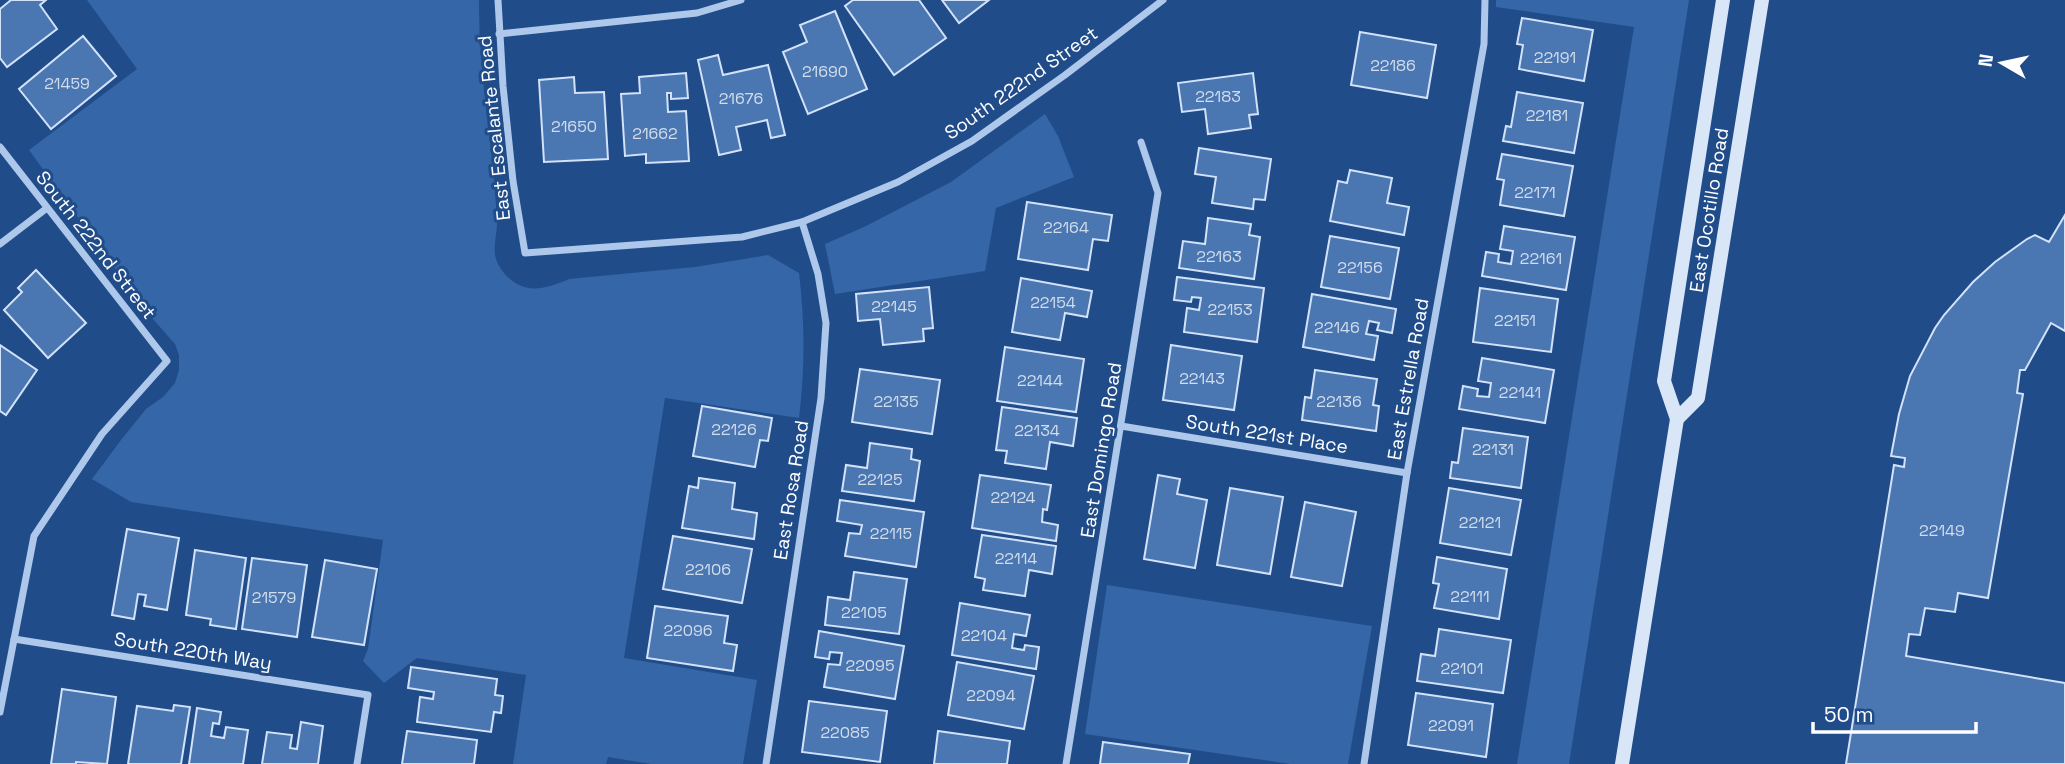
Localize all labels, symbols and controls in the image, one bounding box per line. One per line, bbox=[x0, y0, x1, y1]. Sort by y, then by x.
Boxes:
street label: South 222nd Street bbox=[939, 21, 1103, 145]
north arrow bbox=[1967, 28, 2037, 98]
street label: East Escalante Road bbox=[472, 34, 516, 222]
house number: 22191 bbox=[1534, 47, 1576, 68]
text: N bbox=[1972, 52, 1999, 69]
house number: 22186 bbox=[1370, 55, 1416, 76]
house number: 21690 bbox=[802, 61, 848, 82]
house number: 21459 bbox=[44, 73, 90, 94]
house number: 22183 bbox=[1195, 86, 1241, 107]
house number: 21676 bbox=[719, 88, 763, 109]
house number: 22181 bbox=[1526, 105, 1568, 126]
house number: 21650 bbox=[551, 116, 597, 137]
house number: 21662 bbox=[632, 123, 678, 144]
street label: East Ocotillo Road bbox=[1684, 126, 1734, 294]
street label: South 222nd Street bbox=[30, 166, 162, 324]
house number: 22171 bbox=[1514, 182, 1556, 203]
house number: 22164 bbox=[1043, 217, 1089, 238]
house number: 22163 bbox=[1196, 246, 1242, 267]
house number: 22161 bbox=[1520, 248, 1562, 269]
house number: 22156 bbox=[1337, 257, 1383, 278]
house number: 22154 bbox=[1030, 292, 1076, 313]
house number: 22145 bbox=[871, 296, 917, 317]
street label: East Estrella Road bbox=[1381, 296, 1435, 462]
house number: 22153 bbox=[1207, 299, 1253, 320]
house number: 22151 bbox=[1494, 310, 1536, 331]
house number: 22146 bbox=[1314, 317, 1360, 338]
street label: East Domingo Road bbox=[1075, 360, 1127, 540]
house number: 22143 bbox=[1179, 368, 1225, 389]
house number: 22144 bbox=[1017, 370, 1063, 391]
house number: 22141 bbox=[1499, 382, 1541, 403]
house number: 22135 bbox=[873, 391, 919, 412]
house number: 22136 bbox=[1316, 391, 1362, 412]
street label: South 221st Place bbox=[1184, 409, 1350, 459]
street label: East Rosa Road bbox=[768, 418, 814, 562]
house number: 22126 bbox=[711, 419, 757, 440]
house number: 22134 bbox=[1014, 420, 1060, 441]
house number: 22131 bbox=[1472, 439, 1514, 460]
house number: 22125 bbox=[857, 469, 903, 490]
house number: 22124 bbox=[990, 487, 1036, 508]
house number: 22121 bbox=[1459, 512, 1501, 533]
house number: 22149 bbox=[1919, 520, 1965, 541]
house number: 22115 bbox=[870, 523, 912, 544]
house number: 22114 bbox=[995, 548, 1037, 569]
house number: 22106 bbox=[685, 559, 731, 580]
house number: 22111 bbox=[1450, 586, 1490, 607]
house number: 21579 bbox=[252, 587, 296, 608]
house number: 22105 bbox=[841, 602, 887, 623]
house number: 22096 bbox=[663, 620, 713, 641]
house number: 22104 bbox=[961, 625, 1007, 646]
street label: South 220th Way bbox=[112, 626, 274, 676]
house number: 22095 bbox=[846, 655, 894, 676]
house number: 22101 bbox=[1441, 658, 1483, 679]
house number: 22094 bbox=[966, 685, 1016, 706]
scale bar bbox=[1813, 690, 1976, 734]
text: 50 m bbox=[1824, 701, 1874, 728]
house number: 22091 bbox=[1428, 715, 1474, 736]
house number: 22085 bbox=[820, 722, 870, 743]

